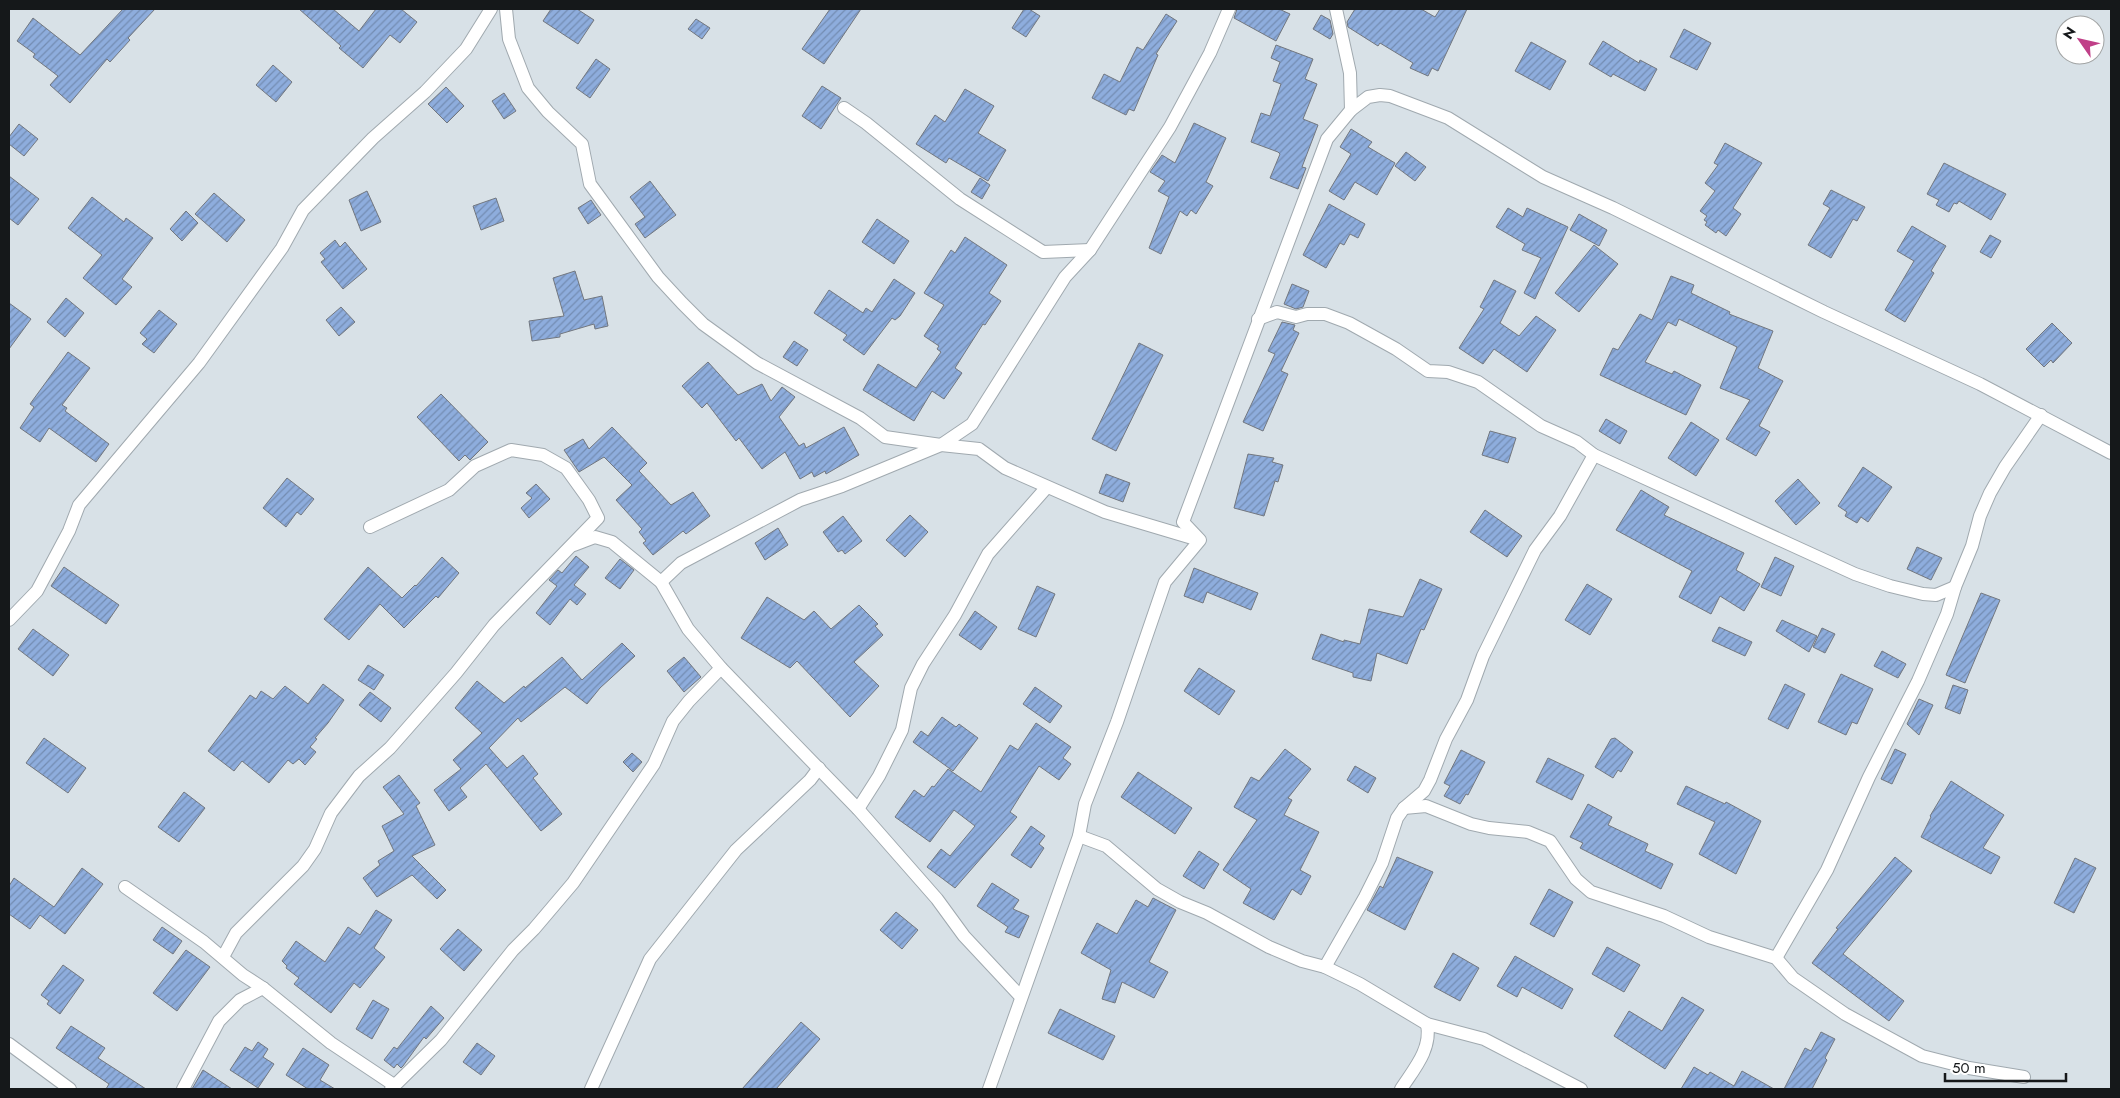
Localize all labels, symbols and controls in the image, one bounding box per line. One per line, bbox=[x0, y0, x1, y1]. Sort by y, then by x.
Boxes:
north arrow bbox=[2055, 15, 2105, 65]
text: N bbox=[2058, 23, 2081, 43]
scale bar bbox=[1945, 1050, 2066, 1082]
text: 50 m bbox=[1952, 1057, 1986, 1079]

